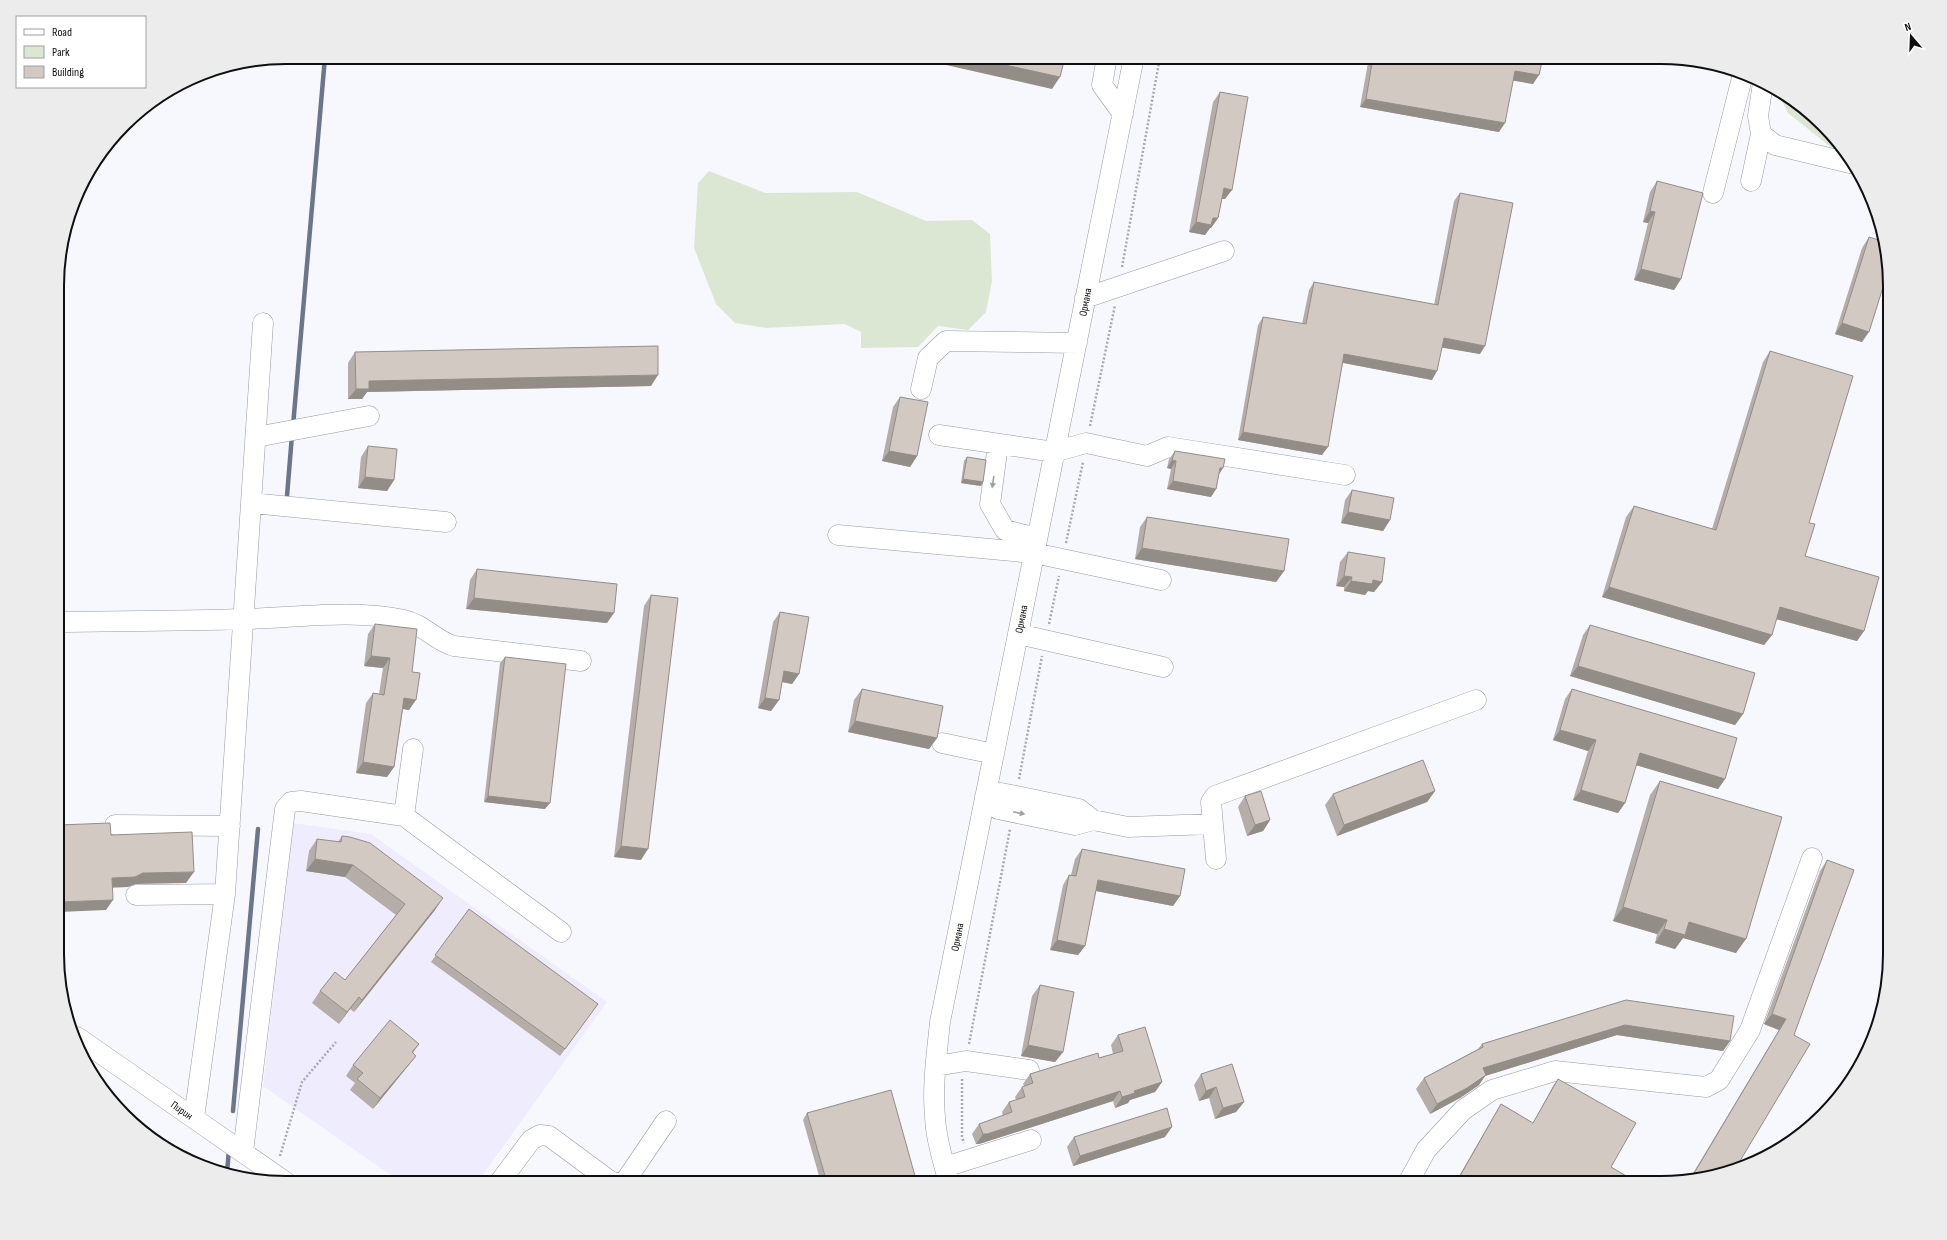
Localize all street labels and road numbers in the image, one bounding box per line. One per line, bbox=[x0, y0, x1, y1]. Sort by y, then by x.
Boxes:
street label: Ормана bbox=[1076, 287, 1095, 317]
street label: Ормана bbox=[1012, 604, 1031, 634]
street label: Ормана bbox=[948, 922, 967, 952]
street label: Пирин bbox=[168, 1098, 195, 1123]

